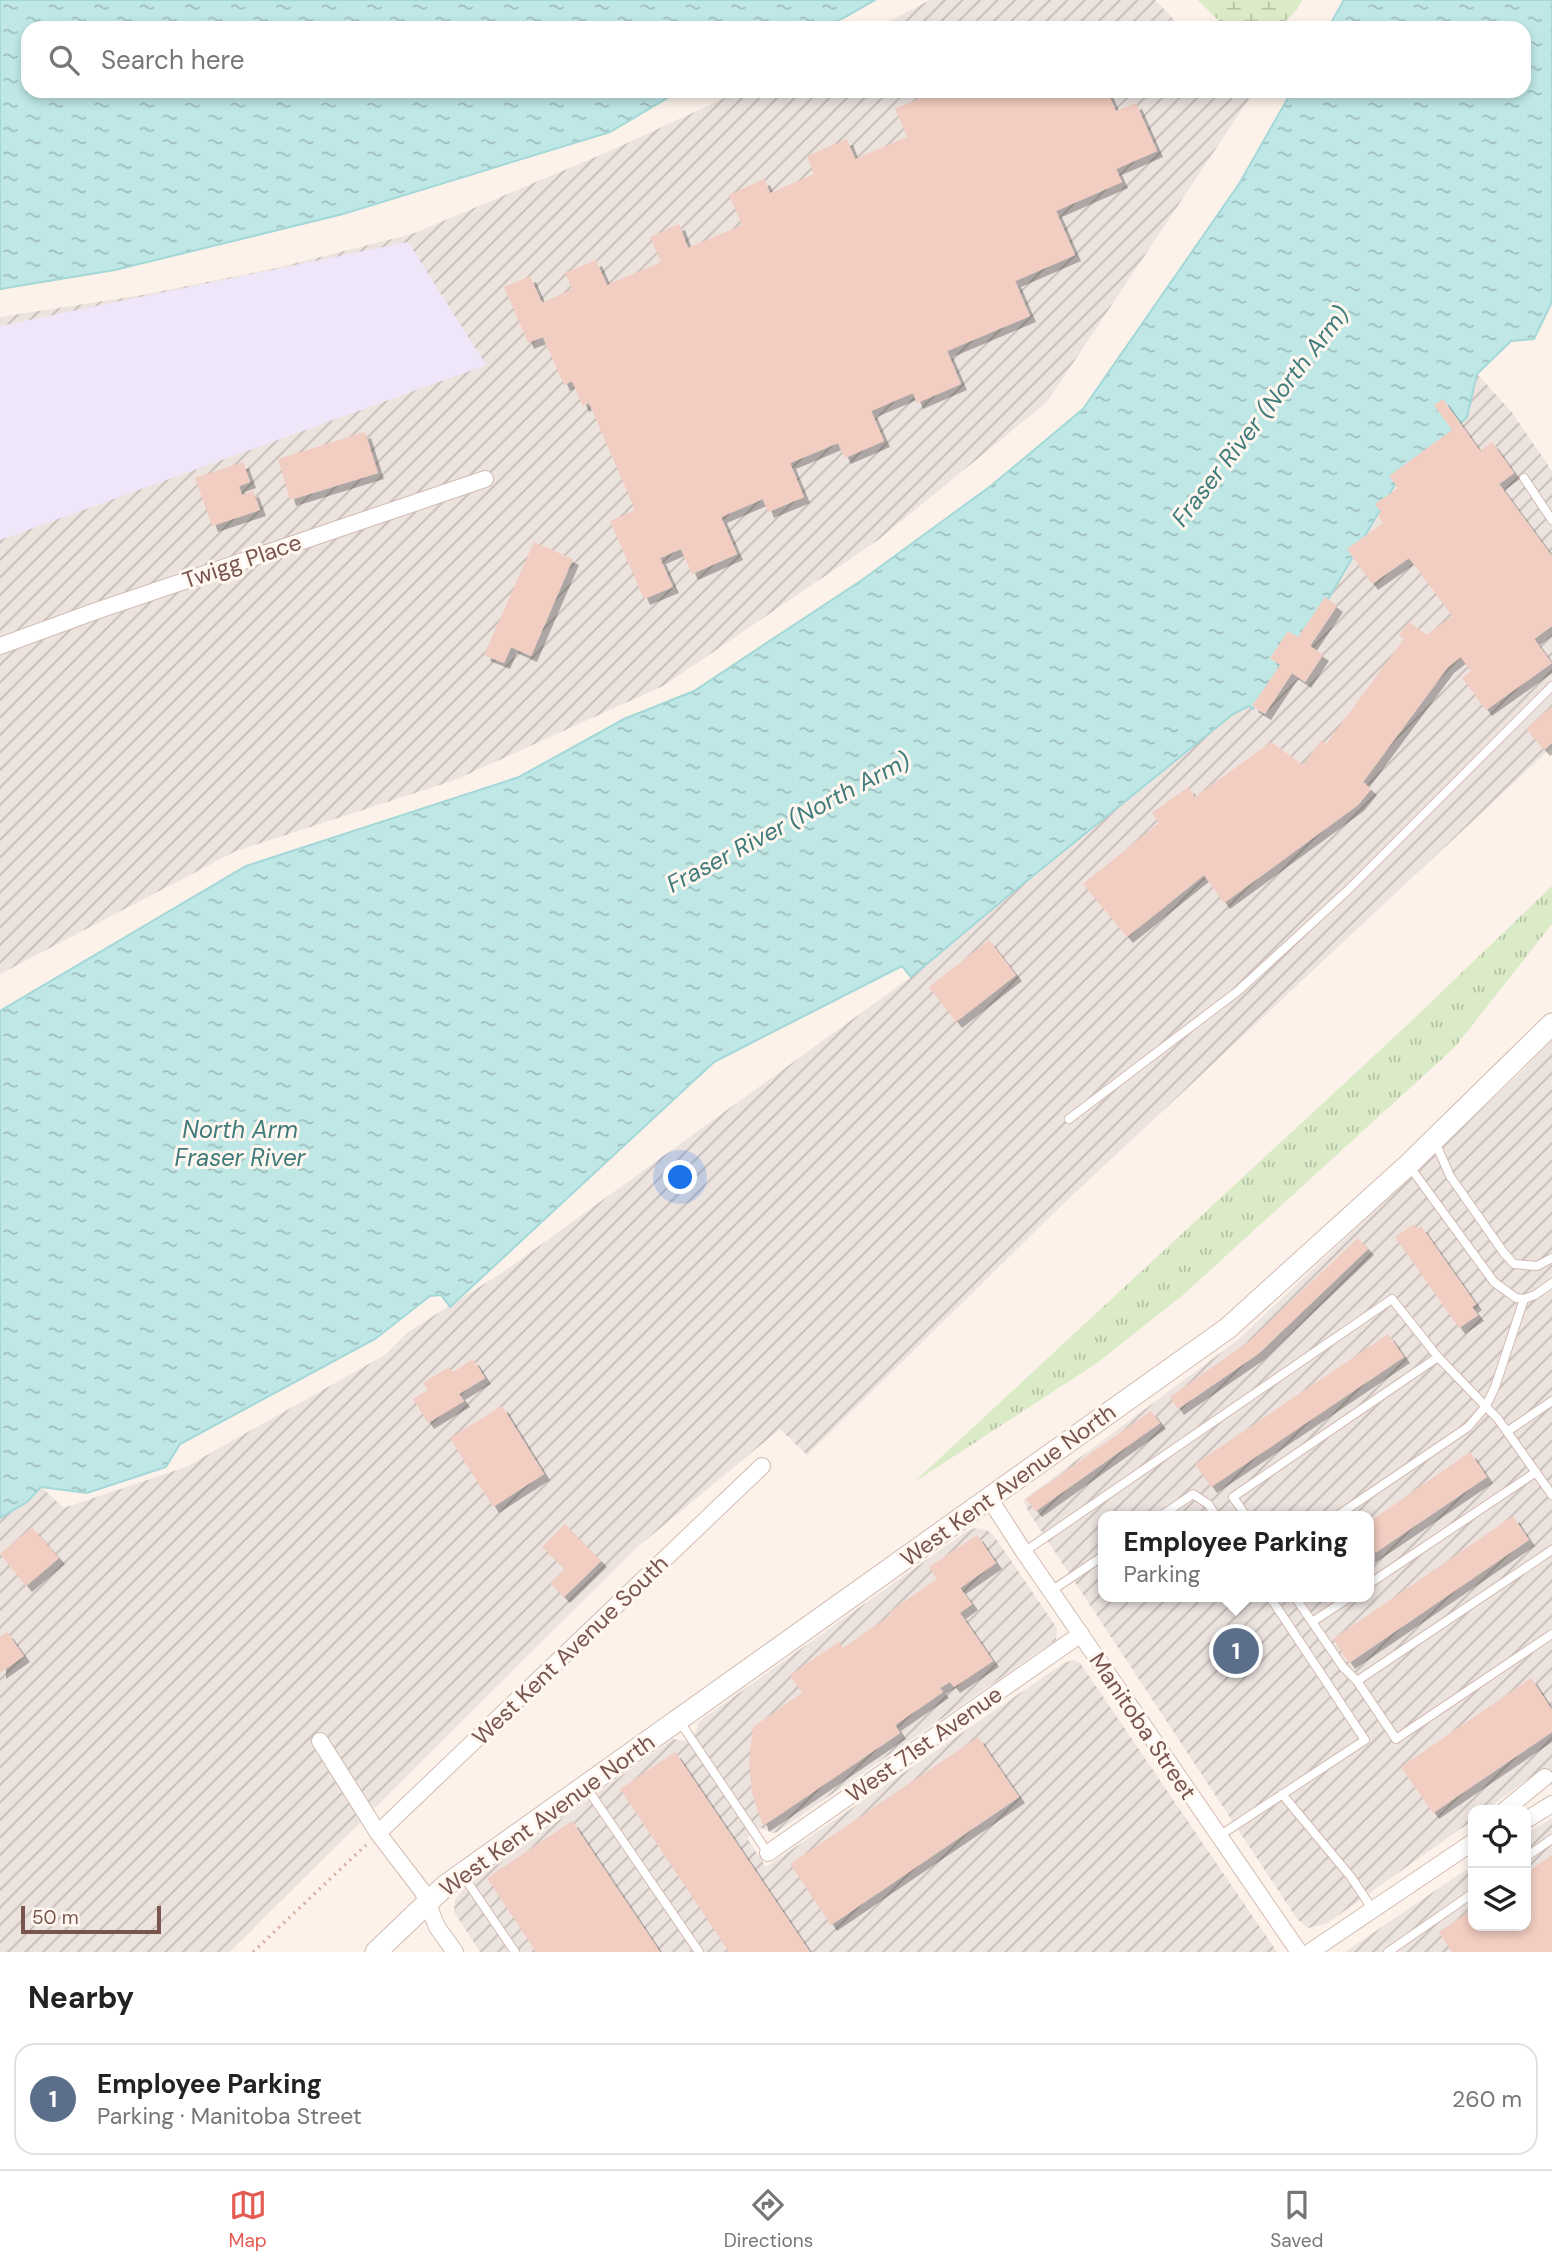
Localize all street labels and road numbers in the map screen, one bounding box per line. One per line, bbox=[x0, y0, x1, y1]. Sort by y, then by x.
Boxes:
street label: Twigg Place bbox=[179, 527, 305, 595]
street label: West Kent Avenue North bbox=[894, 1397, 1122, 1573]
street label: West Kent Avenue South bbox=[466, 1549, 674, 1751]
street label: Manitoba Street bbox=[1083, 1647, 1203, 1805]
street label: West 71st Avenue bbox=[840, 1679, 1008, 1809]
street label: West Kent Avenue North bbox=[433, 1727, 661, 1903]

